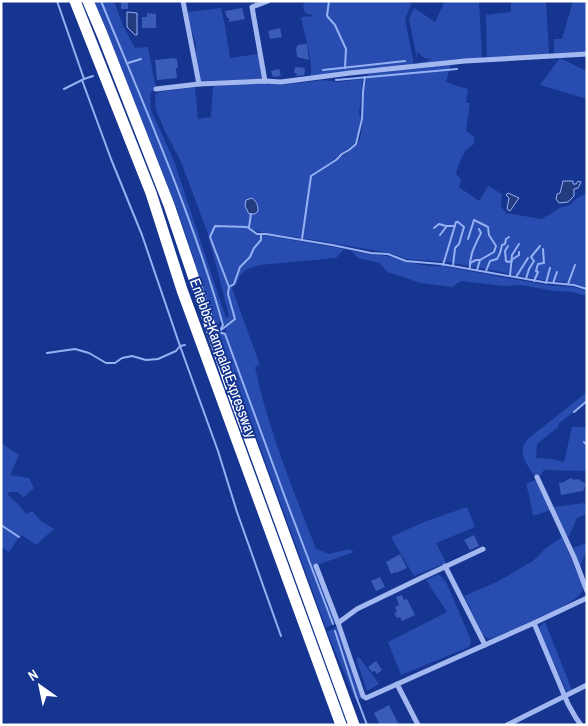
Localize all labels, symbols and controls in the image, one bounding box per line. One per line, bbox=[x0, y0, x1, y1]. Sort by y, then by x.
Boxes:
street label: Entebbe-Kampala Expressway bbox=[185, 275, 262, 441]
north arrow bbox=[15, 661, 65, 711]
text: N bbox=[25, 665, 41, 685]

